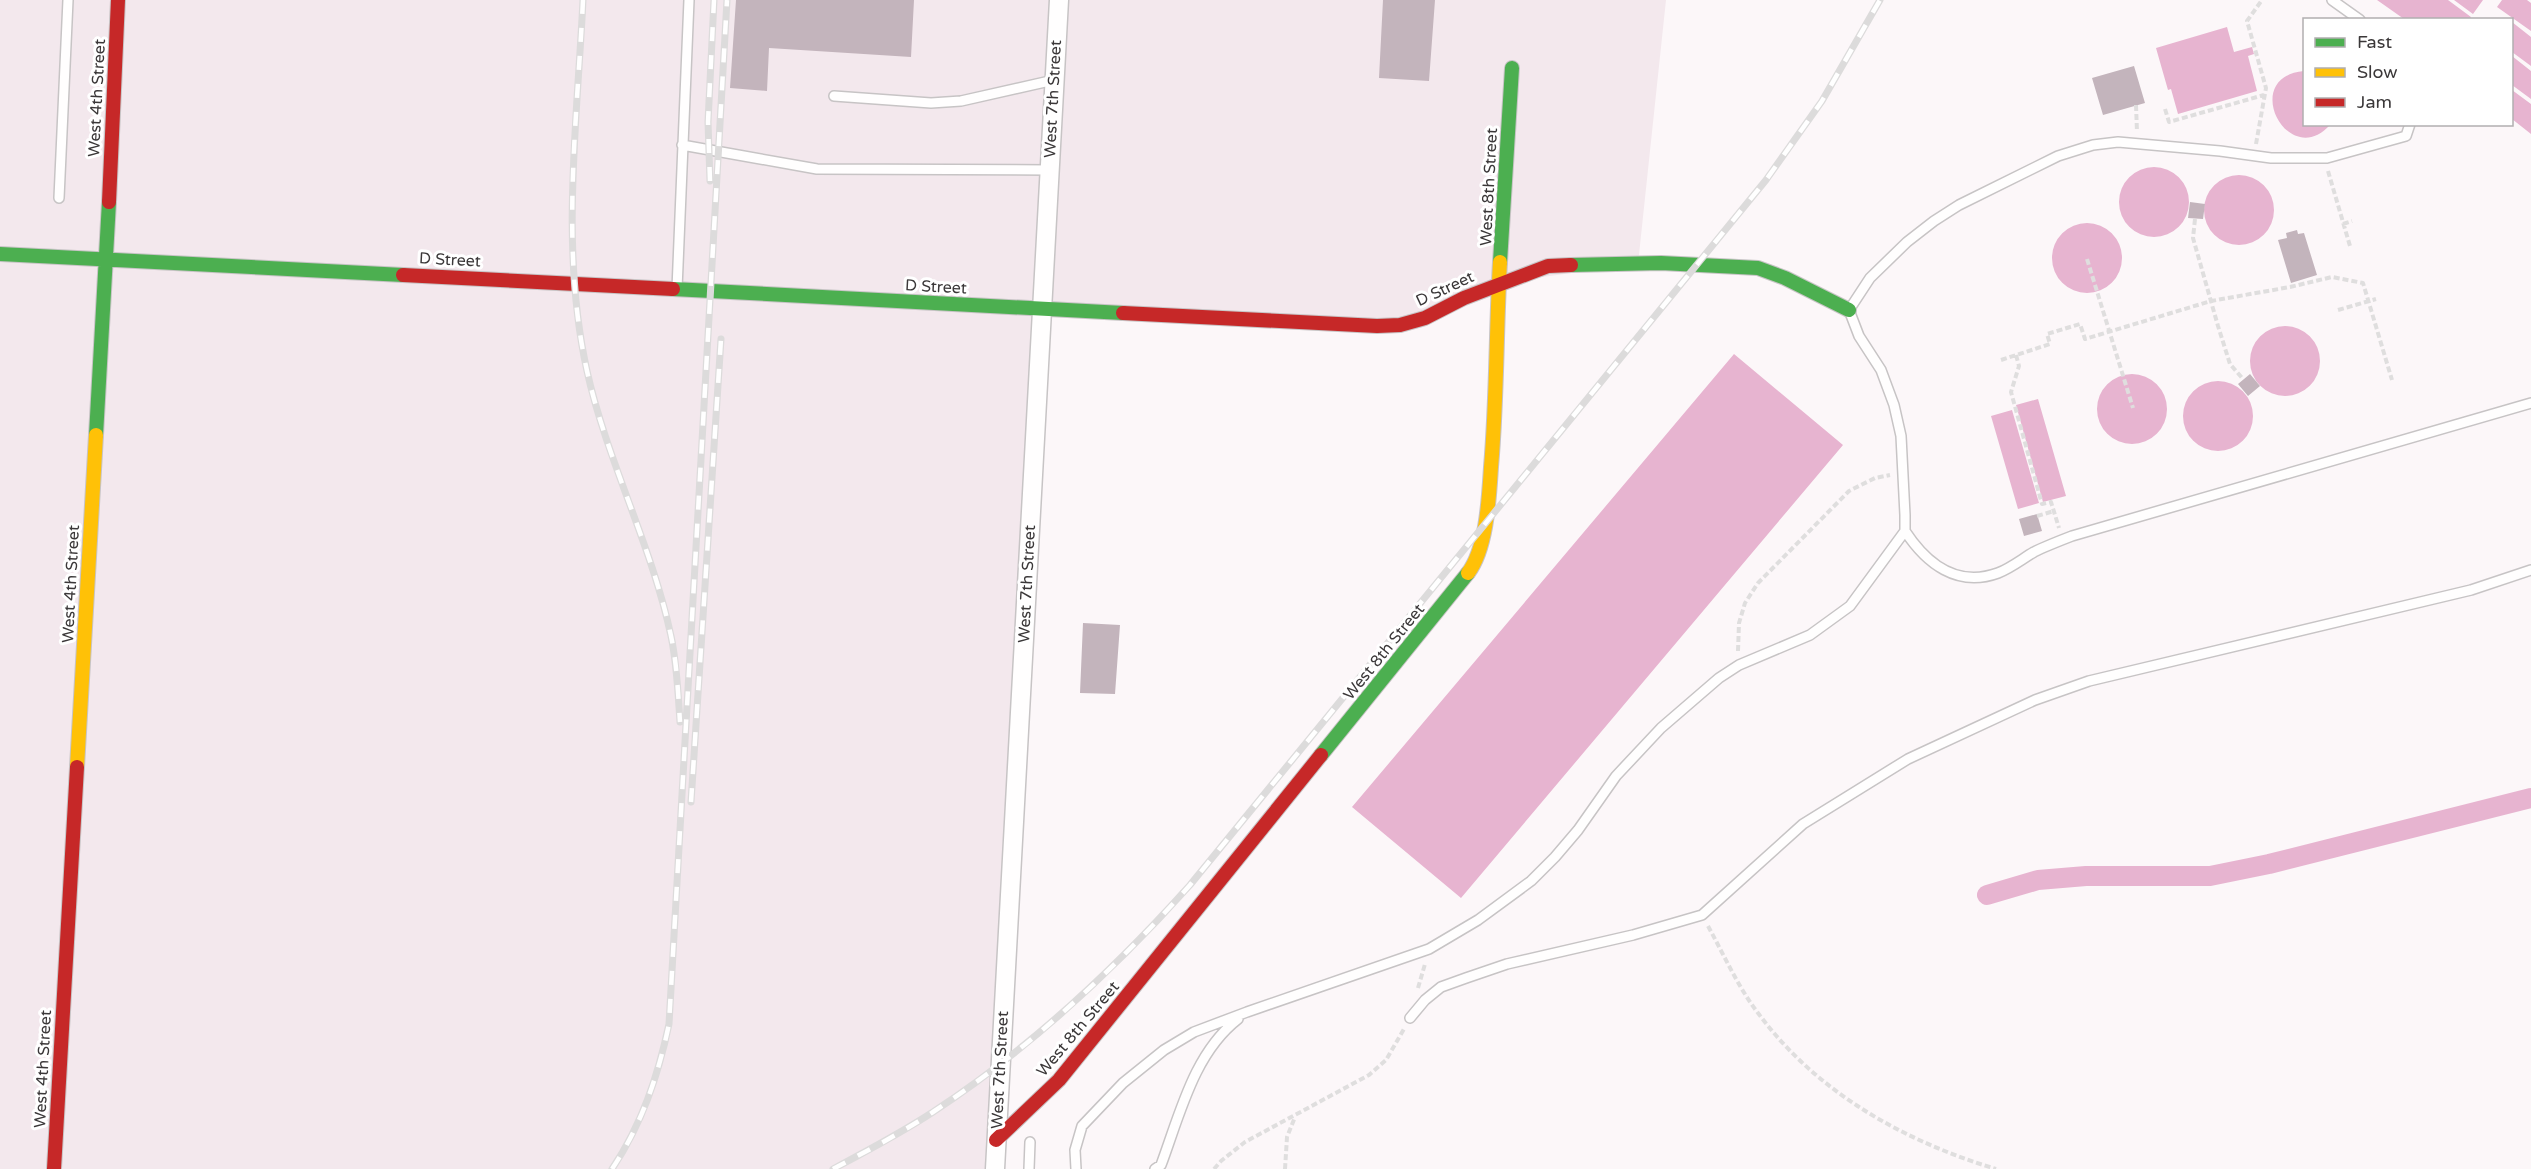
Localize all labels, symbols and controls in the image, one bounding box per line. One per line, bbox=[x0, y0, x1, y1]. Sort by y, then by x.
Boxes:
legend bbox=[2303, 18, 2513, 126]
text: Fast bbox=[2357, 31, 2392, 53]
street label: West 4th Street bbox=[84, 38, 110, 158]
street label: West 7th Street bbox=[1040, 39, 1066, 159]
text: Slow bbox=[2357, 61, 2398, 83]
text: Jam bbox=[2357, 91, 2392, 113]
street label: West 8th Street bbox=[1476, 127, 1502, 247]
street label: D Street bbox=[419, 248, 481, 272]
street label: D Street bbox=[1413, 267, 1477, 311]
street label: D Street bbox=[905, 275, 967, 299]
street label: West 4th Street bbox=[58, 524, 84, 644]
street label: West 7th Street bbox=[1014, 524, 1040, 644]
street label: West 8th Street bbox=[1339, 600, 1429, 704]
street label: West 8th Street bbox=[1032, 977, 1124, 1081]
street label: West 4th Street bbox=[30, 1009, 56, 1129]
street label: West 7th Street bbox=[987, 1010, 1013, 1130]

